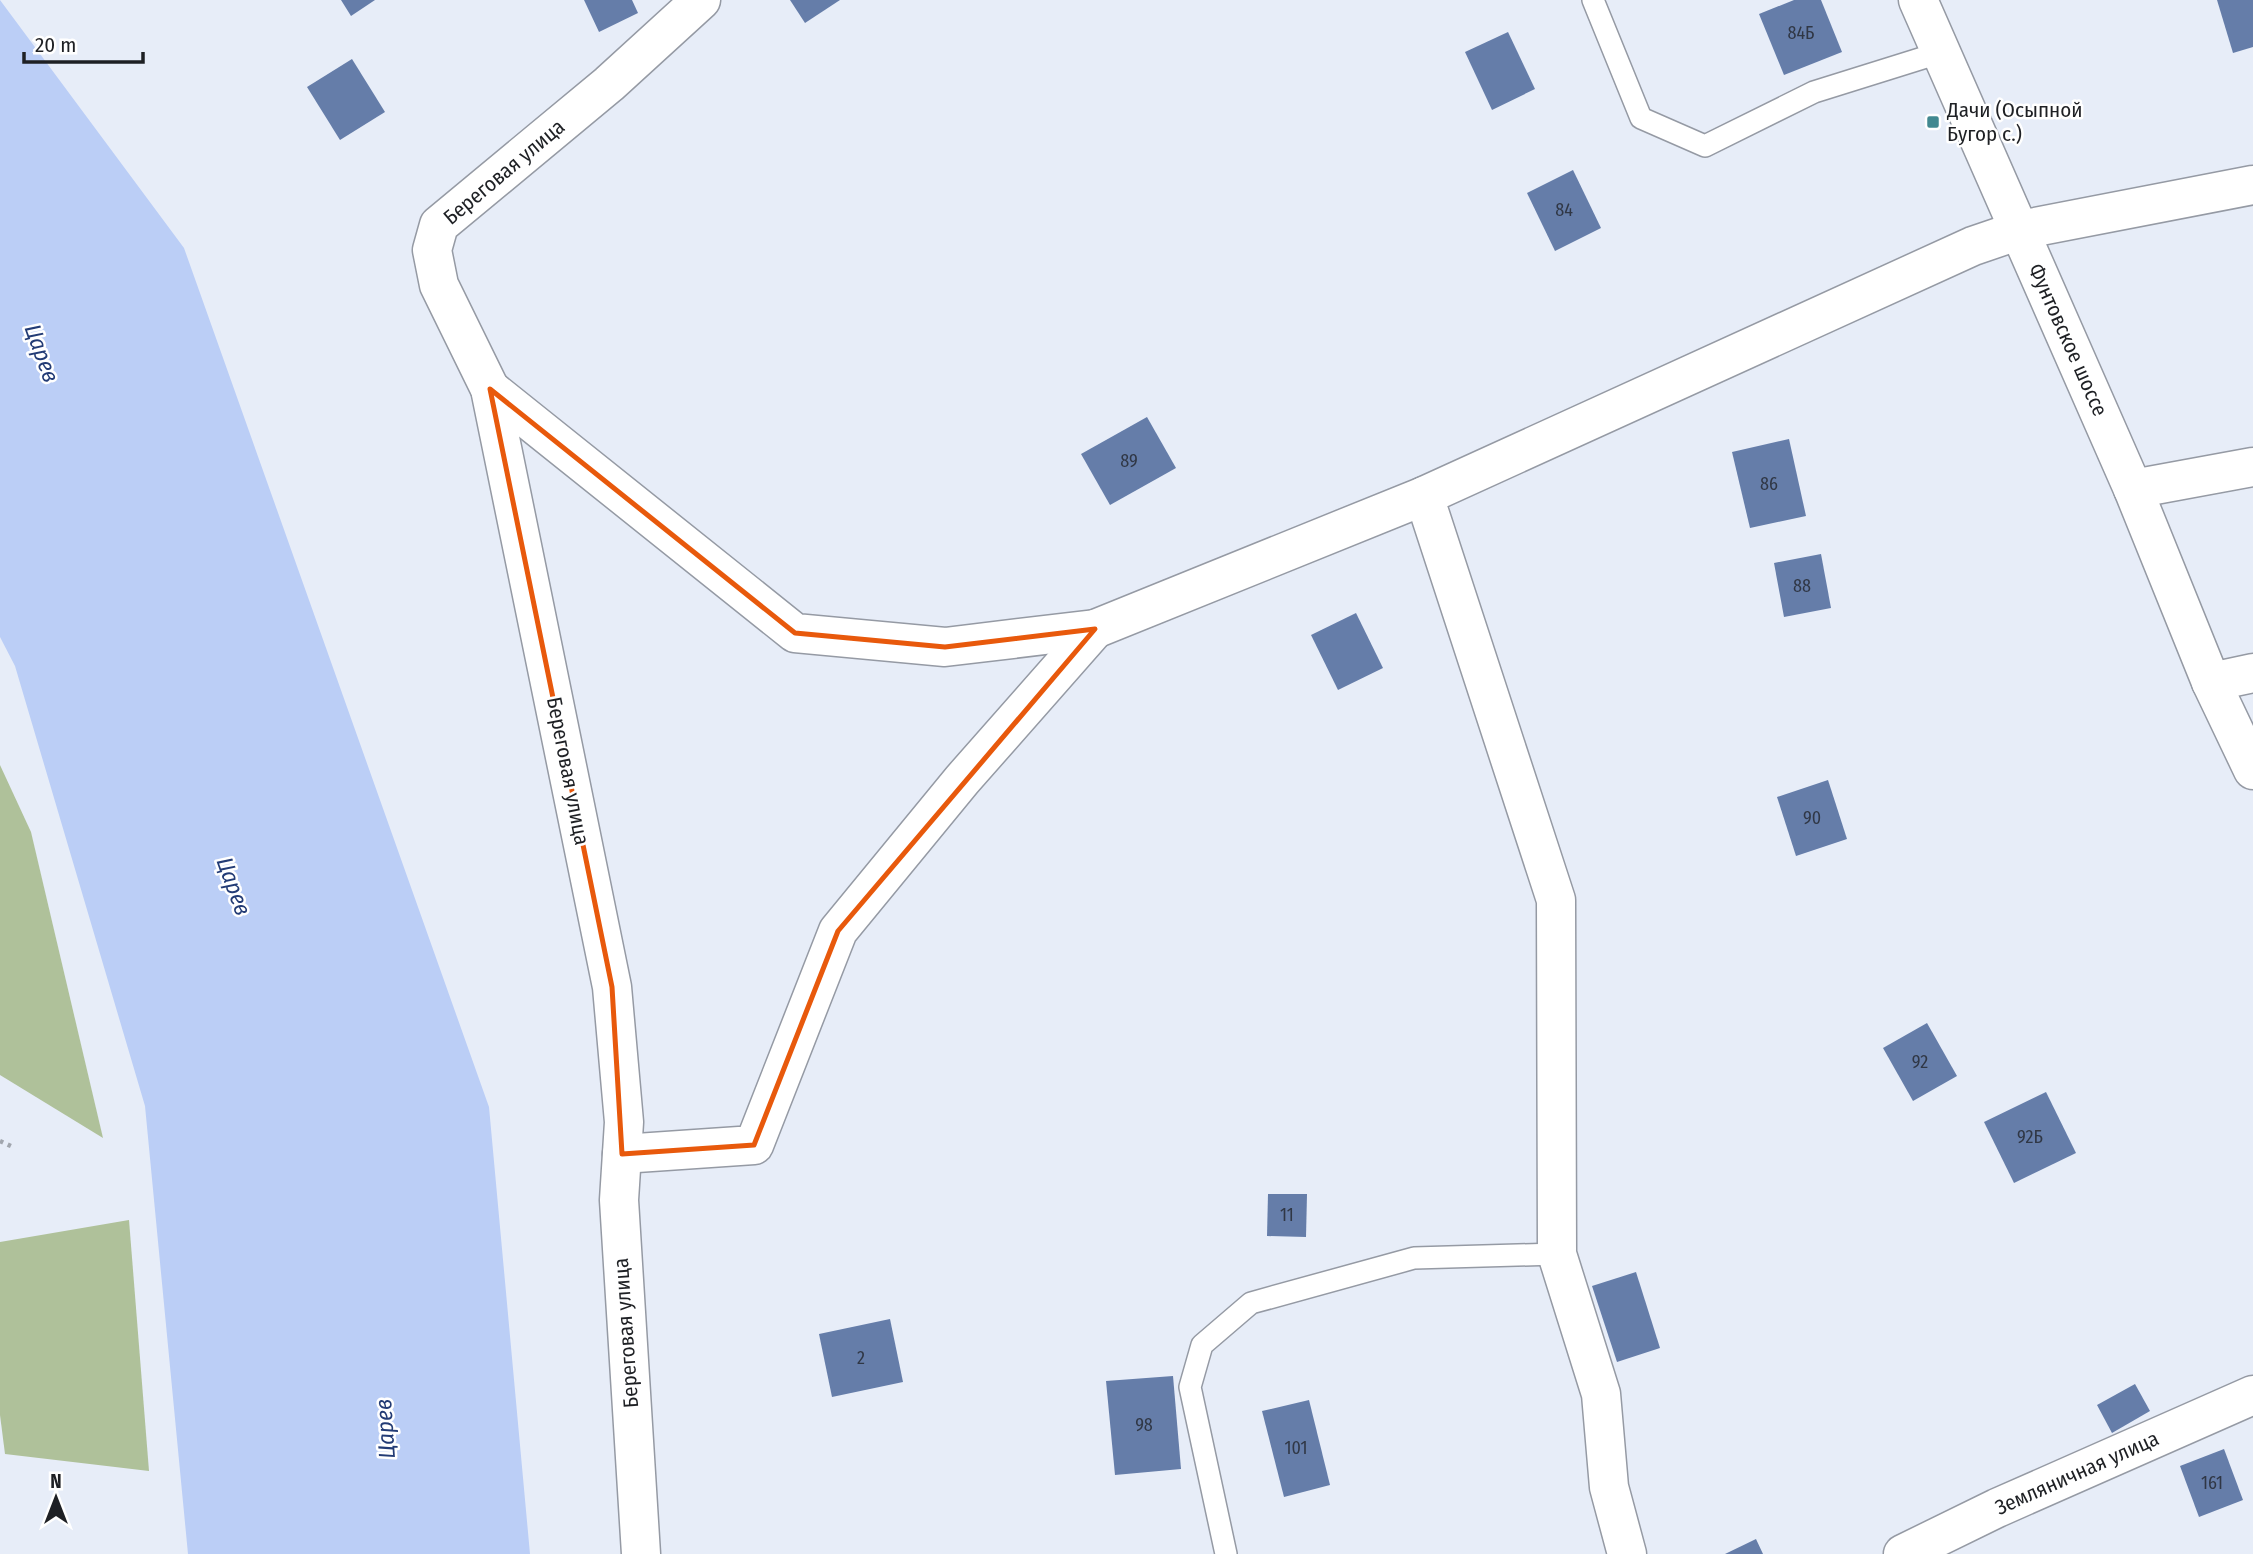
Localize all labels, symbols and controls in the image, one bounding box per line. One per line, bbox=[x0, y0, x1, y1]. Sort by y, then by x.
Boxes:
scale bar bbox=[24, 21, 144, 65]
house number: 84Б bbox=[1787, 22, 1815, 44]
text: 20 m bbox=[35, 32, 76, 58]
place label: Дачи (Осыпной Бугор с.) bbox=[1946, 97, 2083, 147]
street label: Береговая улица bbox=[438, 114, 570, 230]
marker: Дачи (Осыпной Бугор с.) bbox=[1925, 114, 1941, 130]
house number: 84 bbox=[1555, 199, 1573, 221]
street label: Фунтовское шоссе bbox=[2023, 260, 2113, 420]
water label: Царев bbox=[19, 320, 65, 386]
house number: 89 bbox=[1120, 450, 1138, 472]
house number: 86 bbox=[1760, 473, 1778, 495]
house number: 88 bbox=[1793, 575, 1811, 597]
street label: Береговая улица bbox=[541, 695, 595, 847]
house number: 90 bbox=[1803, 807, 1821, 829]
water label: Царев bbox=[211, 853, 257, 919]
house number: 92 bbox=[1912, 1051, 1928, 1073]
house number: 92Б bbox=[2017, 1126, 2043, 1148]
house number: 11 bbox=[1280, 1204, 1294, 1226]
street label: Береговая улица bbox=[608, 1257, 644, 1409]
house number: 2 bbox=[857, 1347, 865, 1369]
water label: Царев bbox=[369, 1398, 401, 1460]
house number: 98 bbox=[1135, 1414, 1153, 1436]
street label: Земляничная улица bbox=[1991, 1425, 2163, 1521]
house number: 101 bbox=[1285, 1437, 1307, 1459]
north arrow bbox=[21, 1463, 91, 1533]
text: N bbox=[50, 1470, 62, 1493]
house number: 161 bbox=[2201, 1472, 2223, 1494]

